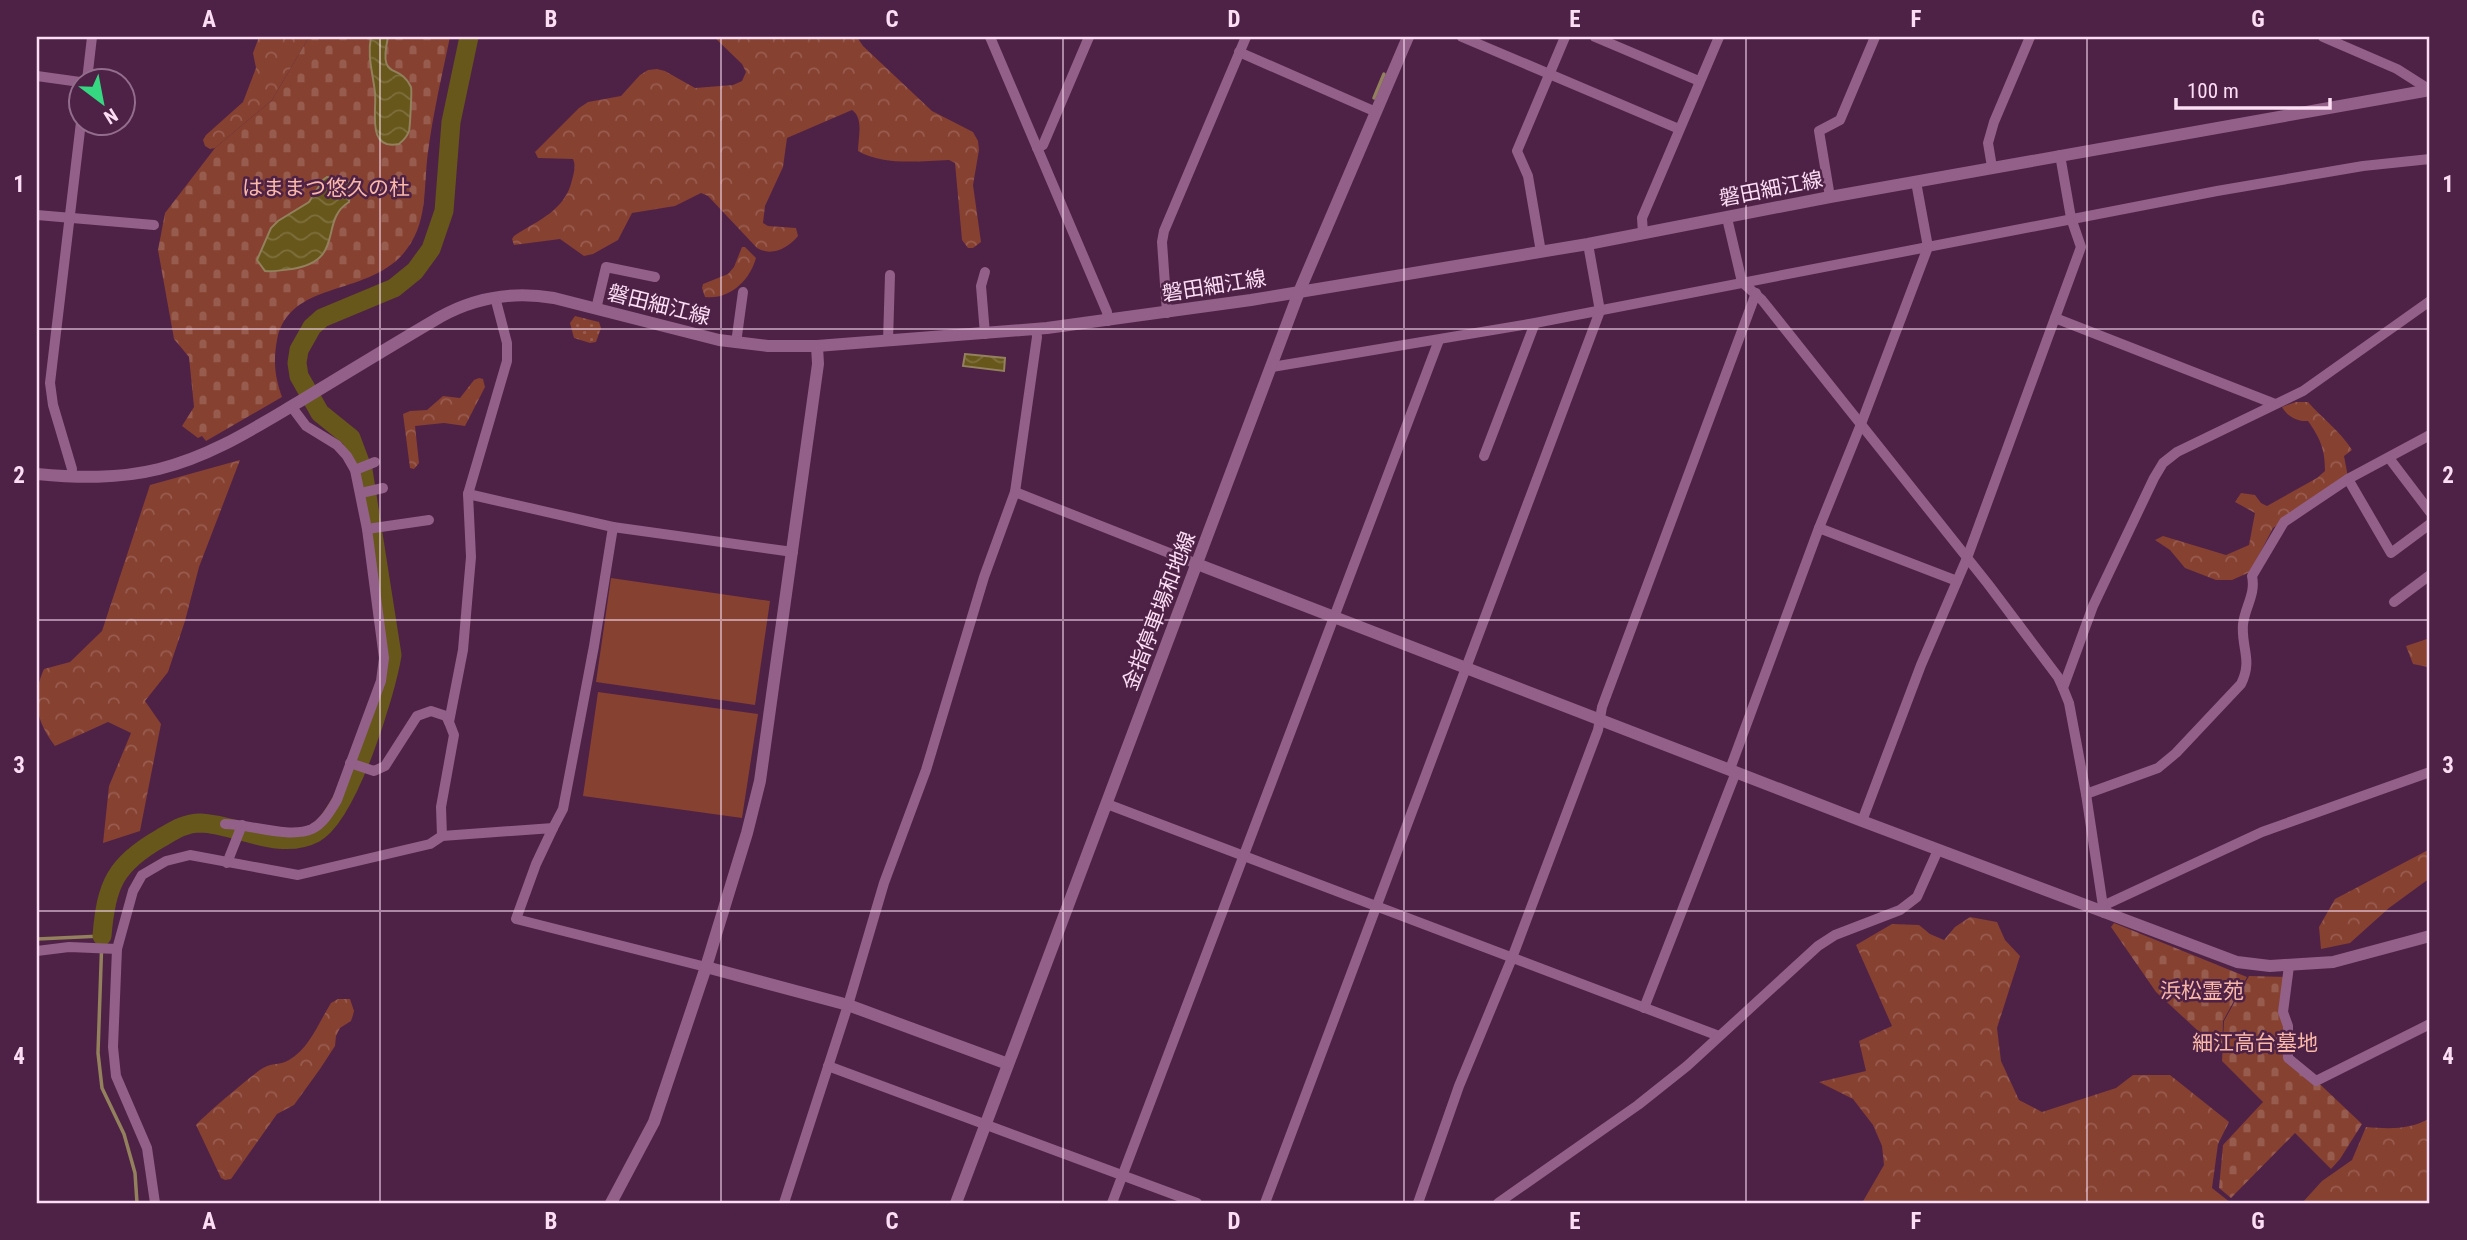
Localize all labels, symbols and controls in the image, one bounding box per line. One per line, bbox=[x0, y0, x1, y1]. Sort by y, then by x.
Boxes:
text: A bbox=[202, 6, 216, 33]
text: B bbox=[545, 6, 557, 33]
text: C bbox=[885, 6, 899, 33]
text: D bbox=[1228, 6, 1241, 33]
text: E bbox=[1569, 6, 1581, 33]
text: F bbox=[1911, 6, 1922, 33]
text: G bbox=[2251, 6, 2265, 33]
north arrow bbox=[66, 66, 136, 136]
scale bar bbox=[2176, 66, 2330, 110]
text: 100 m bbox=[2187, 79, 2239, 103]
text: N bbox=[100, 103, 122, 129]
street label: 磐田細江線 bbox=[1717, 167, 1825, 211]
text: 1 bbox=[13, 171, 25, 198]
text: 1 bbox=[2442, 171, 2454, 198]
park label: はままつ悠久の杜 bbox=[242, 176, 410, 200]
street label: 磐田細江線 bbox=[1160, 266, 1268, 306]
street label: 磐田細江線 bbox=[605, 281, 713, 329]
text: 2 bbox=[13, 462, 25, 489]
text: 2 bbox=[2442, 462, 2454, 489]
street label: 金指停車場和地線 bbox=[1118, 528, 1200, 694]
text: 3 bbox=[13, 752, 25, 779]
text: 3 bbox=[2442, 752, 2454, 779]
park label: 浜松霊苑 bbox=[2160, 979, 2244, 1003]
park label: 細江高台墓地 bbox=[2192, 1031, 2318, 1055]
text: 4 bbox=[13, 1043, 25, 1070]
text: 4 bbox=[2442, 1043, 2454, 1070]
text: A bbox=[202, 1208, 216, 1235]
text: B bbox=[545, 1208, 557, 1235]
text: C bbox=[885, 1208, 899, 1235]
text: D bbox=[1228, 1208, 1241, 1235]
text: E bbox=[1569, 1208, 1581, 1235]
text: F bbox=[1911, 1208, 1922, 1235]
text: G bbox=[2251, 1208, 2265, 1235]

